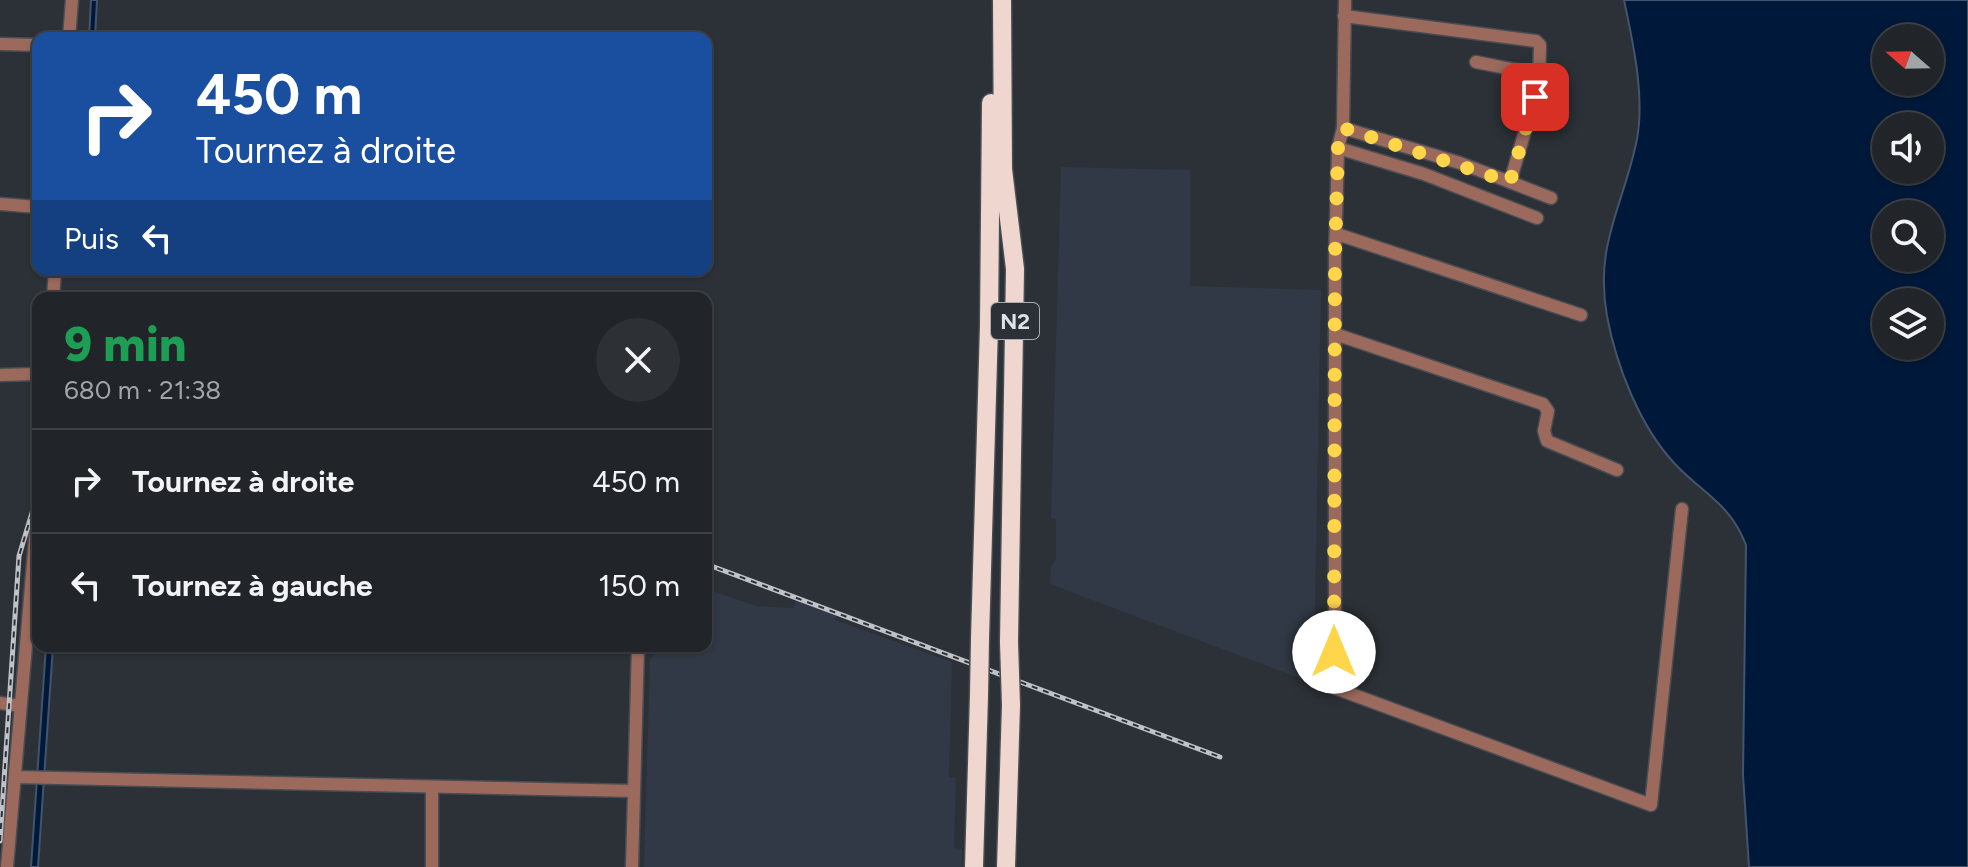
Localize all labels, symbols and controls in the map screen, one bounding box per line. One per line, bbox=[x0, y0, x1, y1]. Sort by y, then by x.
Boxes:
north arrow bbox=[1872, 24, 1944, 96]
map controls bbox=[1872, 24, 1944, 360]
text: 450 m bbox=[196, 61, 362, 128]
pin bbox=[1501, 63, 1569, 131]
icon: right bbox=[64, 64, 168, 168]
icon: arrive bbox=[1513, 75, 1557, 119]
button: sound bbox=[1872, 112, 1944, 184]
text: Tournez à droite bbox=[196, 129, 456, 172]
button: search bbox=[1872, 200, 1944, 272]
icon: left bbox=[135, 216, 179, 260]
text: Puis bbox=[64, 220, 119, 257]
button: layers bbox=[1872, 288, 1944, 360]
road number: N2 bbox=[991, 303, 1039, 339]
text: 9 min bbox=[64, 315, 186, 373]
button: close bbox=[596, 318, 680, 402]
text: 680 m · 21:38 bbox=[64, 374, 221, 406]
icon: right bbox=[64, 459, 108, 503]
text: Tournez à droite bbox=[132, 463, 354, 500]
text: 450 m bbox=[592, 463, 680, 500]
icon: left bbox=[64, 563, 108, 607]
text: Tournez à gauche bbox=[132, 567, 373, 604]
text: 150 m bbox=[598, 567, 680, 604]
position arrow bbox=[1292, 610, 1376, 694]

